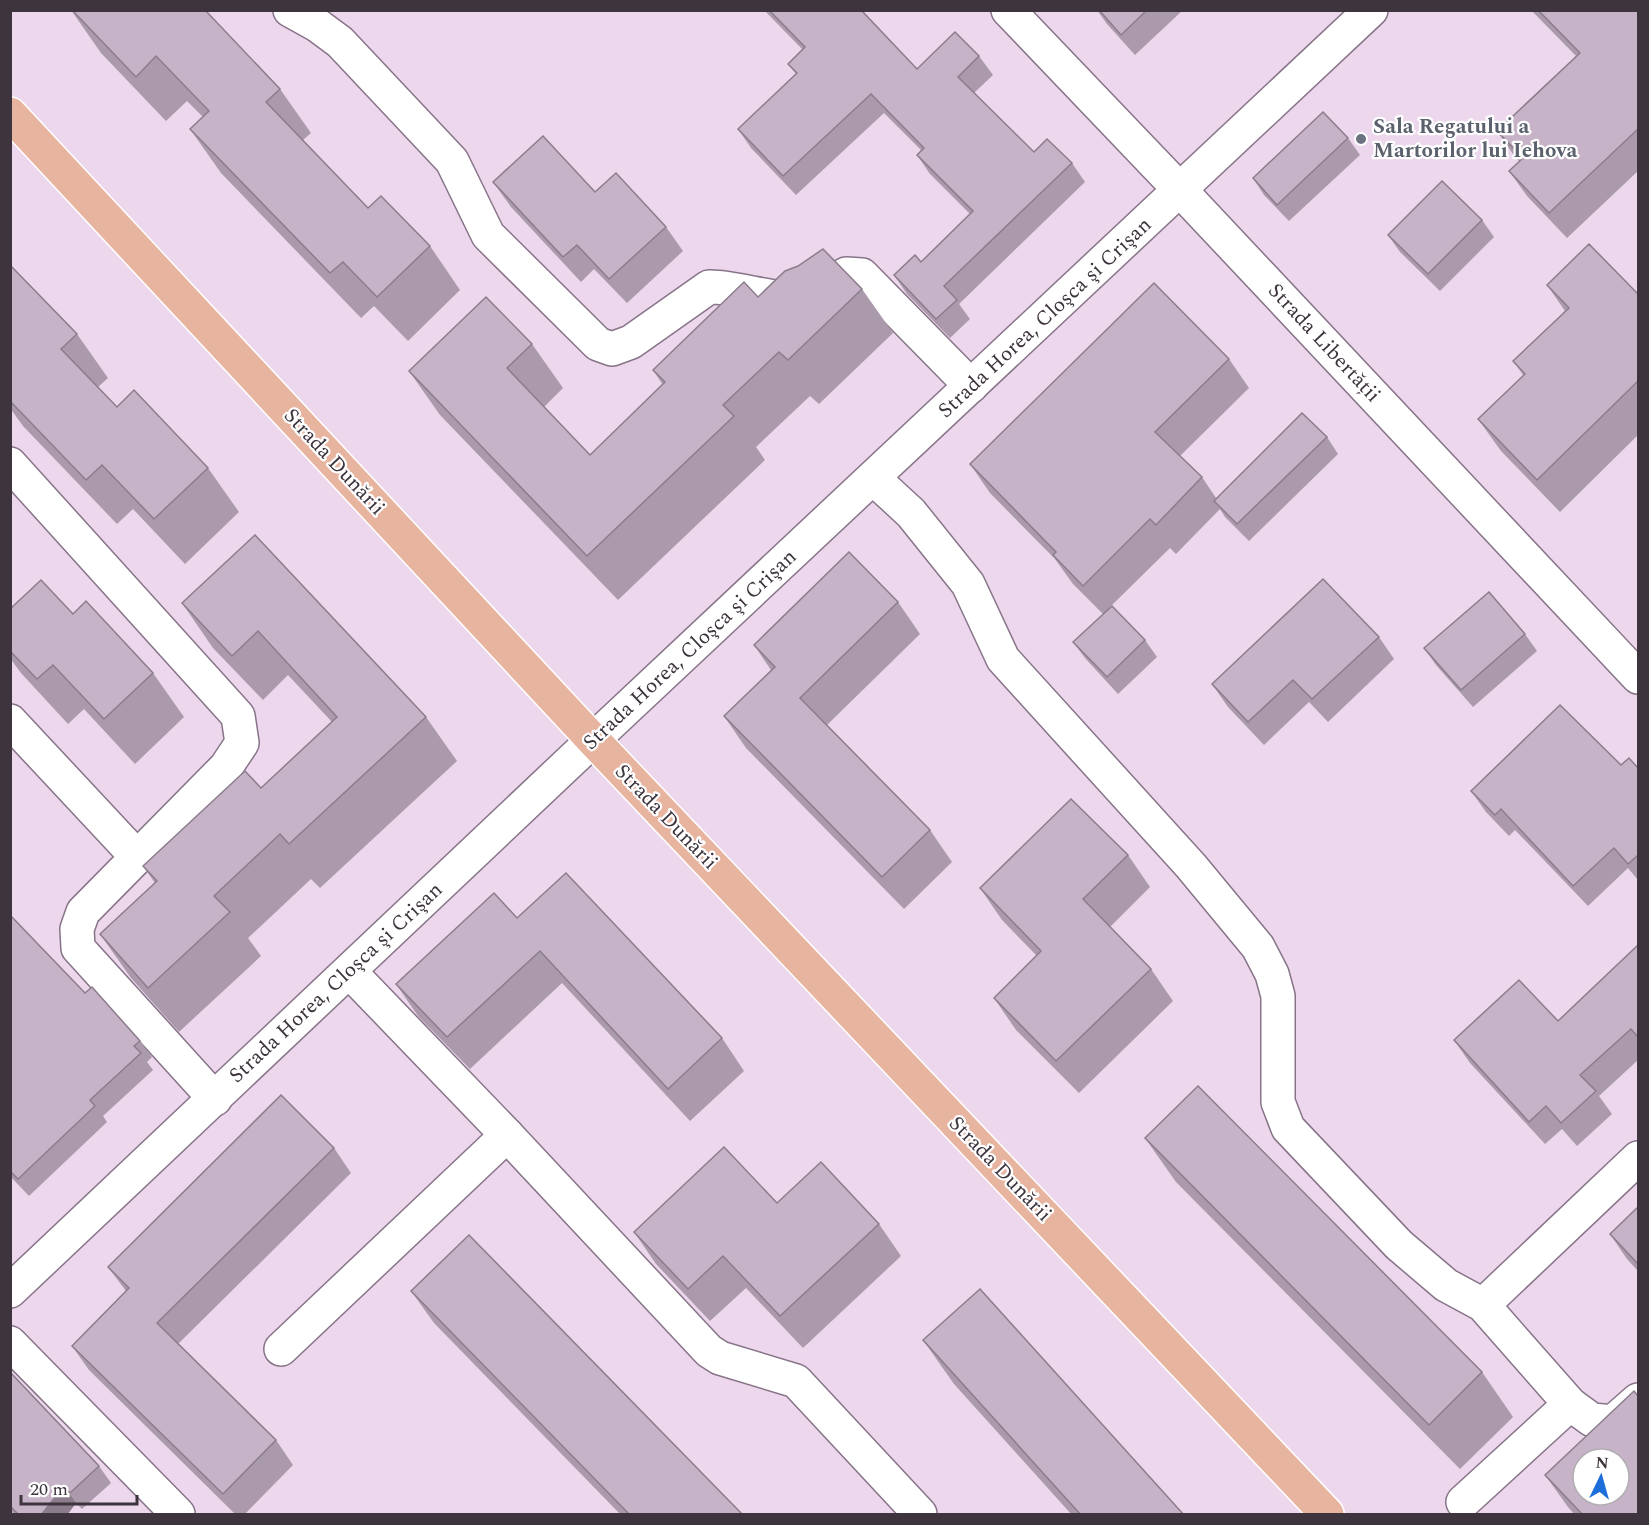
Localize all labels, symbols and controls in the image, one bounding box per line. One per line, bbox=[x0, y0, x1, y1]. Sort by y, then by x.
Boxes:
place label: Sala Regatului a Martorilor lui Iehova bbox=[1373, 111, 1578, 167]
marker: Sala Regatului a Martorilor lui Iehova bbox=[1354, 132, 1368, 146]
street label: Strada Horea, Cloşca şi Crişan bbox=[931, 210, 1159, 426]
street label: Strada Libertății bbox=[1260, 276, 1388, 410]
street label: Strada Dunării bbox=[276, 401, 392, 523]
street label: Strada Horea, Cloşca şi Crişan bbox=[576, 542, 804, 758]
street label: Strada Dunării bbox=[607, 757, 725, 877]
street label: Strada Horea, Cloşca şi Crişan bbox=[222, 875, 450, 1091]
street label: Strada Dunării bbox=[941, 1109, 1059, 1229]
north arrow bbox=[1571, 1447, 1631, 1507]
text: N bbox=[1595, 1451, 1610, 1476]
scale bar bbox=[21, 1468, 136, 1506]
text: 20 m bbox=[30, 1476, 68, 1503]

